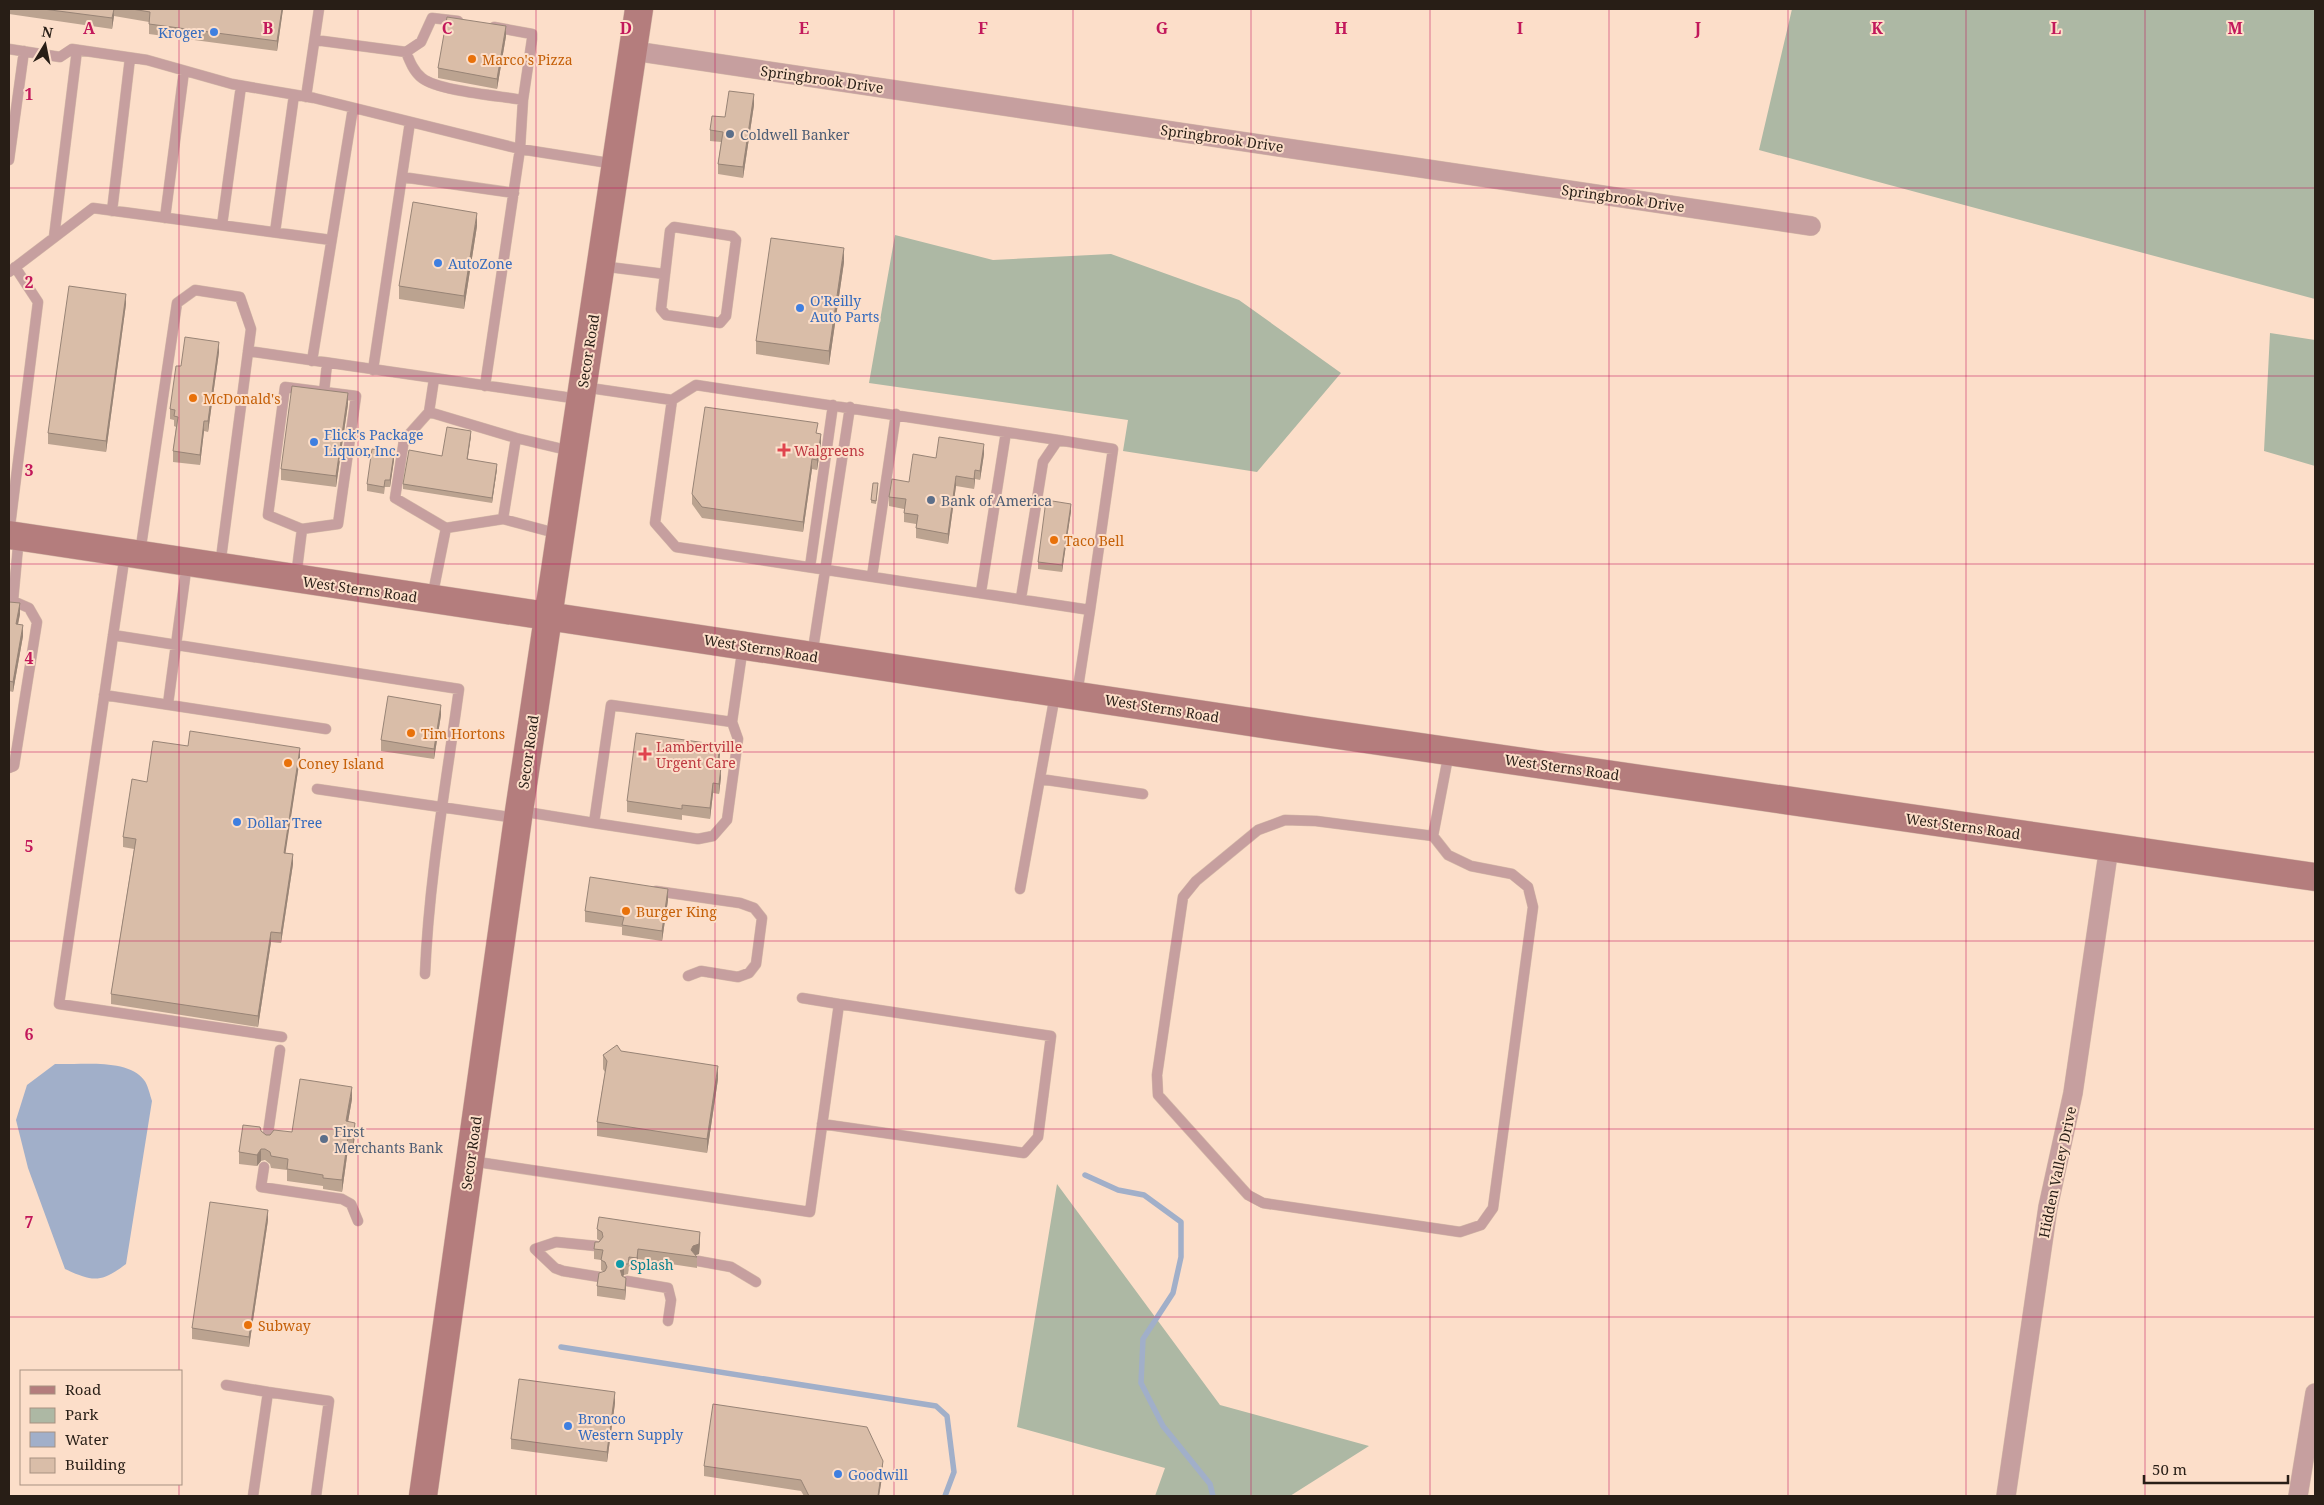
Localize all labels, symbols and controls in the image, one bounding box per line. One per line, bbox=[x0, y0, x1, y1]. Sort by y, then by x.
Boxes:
text: A bbox=[83, 17, 96, 39]
text: B bbox=[263, 17, 274, 39]
text: C bbox=[442, 17, 453, 39]
text: D bbox=[620, 17, 632, 39]
text: E bbox=[799, 17, 809, 39]
text: F bbox=[978, 17, 988, 39]
text: G bbox=[1156, 17, 1168, 39]
text: H bbox=[1334, 17, 1348, 39]
text: I bbox=[1517, 17, 1523, 39]
text: J bbox=[1694, 17, 1702, 39]
text: K bbox=[1871, 17, 1883, 39]
text: L bbox=[2051, 17, 2061, 39]
text: M bbox=[2227, 17, 2243, 39]
north arrow bbox=[20, 20, 70, 70]
text: N bbox=[40, 21, 54, 42]
place label: Kroger bbox=[158, 23, 204, 42]
marker: Kroger bbox=[208, 26, 220, 38]
place label: Marco's Pizza bbox=[482, 50, 573, 69]
marker: Marco's Pizza bbox=[466, 53, 478, 65]
street label: Springbrook Drive bbox=[759, 61, 885, 97]
text: 1 bbox=[24, 83, 34, 105]
street label: Springbrook Drive bbox=[1159, 120, 1285, 156]
place label: Coldwell Banker bbox=[740, 125, 850, 144]
marker: Coldwell Banker bbox=[724, 128, 736, 140]
street label: Springbrook Drive bbox=[1560, 180, 1686, 216]
place label: AutoZone bbox=[448, 254, 512, 273]
marker: AutoZone bbox=[432, 257, 444, 269]
text: 2 bbox=[24, 271, 34, 293]
place label: O'Reilly Auto Parts bbox=[810, 291, 879, 326]
marker: O'Reilly Auto Parts bbox=[794, 302, 806, 314]
street label: Secor Road bbox=[573, 313, 603, 389]
place label: McDonald's bbox=[203, 389, 281, 408]
marker: McDonald's bbox=[187, 392, 199, 404]
place label: Flick's Package Liquor, Inc. bbox=[324, 425, 424, 460]
marker: Flick's Package Liquor, Inc. bbox=[308, 436, 320, 448]
place label: Walgreens bbox=[794, 441, 864, 460]
marker: Walgreens bbox=[778, 444, 790, 456]
text: 3 bbox=[24, 459, 34, 481]
place label: Bank of America bbox=[941, 491, 1052, 510]
marker: Bank of America bbox=[925, 494, 937, 506]
place label: Taco Bell bbox=[1064, 531, 1125, 550]
marker: Taco Bell bbox=[1048, 534, 1060, 546]
street label: West Sterns Road bbox=[301, 572, 419, 607]
street label: West Sterns Road bbox=[702, 630, 820, 666]
text: 4 bbox=[24, 647, 34, 669]
street label: West Sterns Road bbox=[1103, 690, 1221, 726]
street label: Secor Road bbox=[513, 714, 543, 790]
place label: Tim Hortons bbox=[421, 724, 505, 743]
marker: Tim Hortons bbox=[405, 727, 417, 739]
place label: Lambertville Urgent Care bbox=[656, 737, 742, 772]
marker: Lambertville Urgent Care bbox=[638, 747, 652, 761]
street label: West Sterns Road bbox=[1503, 750, 1621, 785]
place label: Coney Island bbox=[298, 754, 384, 773]
marker: Coney Island bbox=[282, 757, 294, 769]
street label: West Sterns Road bbox=[1904, 809, 2022, 844]
place label: Dollar Tree bbox=[247, 813, 322, 832]
marker: Dollar Tree bbox=[231, 816, 243, 828]
text: 5 bbox=[24, 835, 34, 857]
place label: Burger King bbox=[636, 902, 717, 921]
marker: Burger King bbox=[620, 905, 632, 917]
text: 6 bbox=[24, 1023, 34, 1045]
street label: Hidden Valley Drive bbox=[2034, 1104, 2080, 1240]
street label: Secor Road bbox=[456, 1115, 486, 1191]
place label: First Merchants Bank bbox=[334, 1122, 444, 1157]
marker: First Merchants Bank bbox=[318, 1133, 330, 1145]
text: 7 bbox=[24, 1211, 34, 1233]
place label: Splash bbox=[630, 1255, 674, 1274]
marker: Splash bbox=[614, 1258, 626, 1270]
place label: Subway bbox=[258, 1316, 311, 1335]
marker: Subway bbox=[242, 1319, 254, 1331]
legend bbox=[20, 1370, 182, 1485]
text: Road bbox=[65, 1379, 101, 1399]
text: Park bbox=[65, 1404, 99, 1424]
place label: Bronco Western Supply bbox=[578, 1409, 683, 1444]
marker: Bronco Western Supply bbox=[562, 1420, 574, 1432]
text: Water bbox=[65, 1429, 108, 1449]
scale bar bbox=[2144, 1452, 2288, 1484]
text: Building bbox=[65, 1454, 126, 1474]
text: 50 m bbox=[2152, 1459, 2187, 1479]
place label: Goodwill bbox=[848, 1465, 909, 1484]
marker: Goodwill bbox=[832, 1468, 844, 1480]

